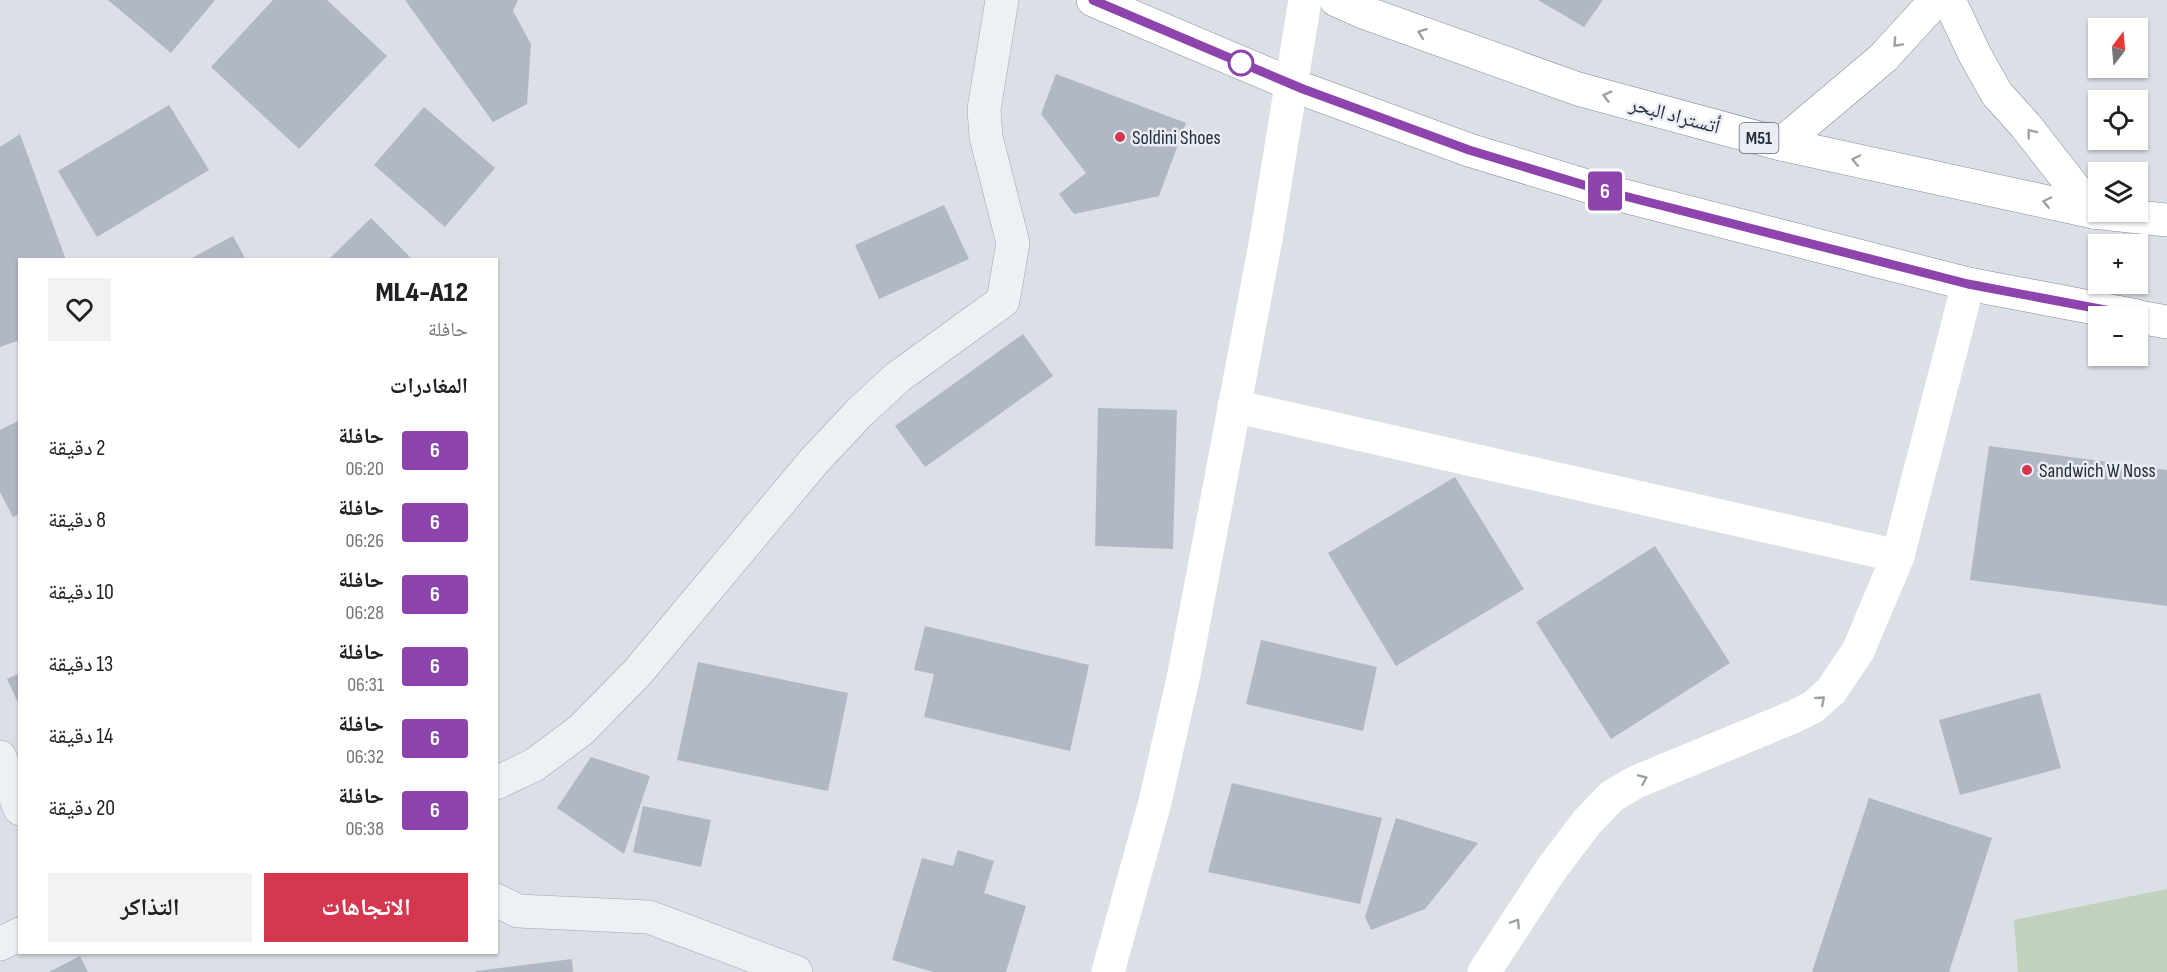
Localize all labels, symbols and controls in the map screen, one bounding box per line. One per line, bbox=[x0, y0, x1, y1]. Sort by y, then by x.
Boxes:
north arrow bbox=[2088, 18, 2148, 78]
map controls bbox=[2088, 18, 2148, 366]
one-way arrow bbox=[1417, 28, 1428, 41]
one-way arrow bbox=[1893, 37, 1904, 47]
unlabelled marker bbox=[1228, 50, 1254, 76]
button: locate bbox=[2088, 90, 2148, 150]
one-way arrow bbox=[1602, 91, 1613, 103]
street label: أتستراد البحر bbox=[1626, 91, 1723, 140]
road number: M51 bbox=[1740, 123, 1778, 153]
place label: Soldini Shoes bbox=[1132, 126, 1221, 150]
one-way arrow bbox=[2027, 128, 2038, 139]
marker: Soldini Shoes bbox=[1113, 130, 1127, 144]
one-way arrow bbox=[1852, 155, 1862, 168]
button: layers bbox=[2088, 162, 2148, 222]
line badge: 6 bbox=[1586, 172, 1624, 210]
text: 6 bbox=[1600, 179, 1610, 204]
one-way arrow bbox=[2042, 196, 2052, 209]
button: + bbox=[2088, 234, 2148, 294]
text: ML4-A12 bbox=[375, 276, 468, 309]
button: heart bbox=[48, 278, 111, 341]
button: − bbox=[2088, 306, 2148, 366]
text: حافلة bbox=[428, 318, 468, 342]
text: المغادرات bbox=[390, 373, 468, 400]
text: حافلة bbox=[338, 423, 384, 450]
text: 2 دقيقة bbox=[48, 435, 105, 462]
text: 6 bbox=[430, 438, 440, 463]
text: 06:20 bbox=[345, 457, 384, 481]
place label: Sandwich W Noss bbox=[2039, 459, 2156, 483]
marker: Sandwich W Noss bbox=[2020, 463, 2034, 477]
text: حافلة bbox=[338, 495, 384, 522]
text: 8 دقيقة bbox=[48, 507, 106, 534]
text: 6 bbox=[430, 510, 440, 535]
text: 06:26 bbox=[346, 529, 384, 553]
text: حافلة bbox=[338, 567, 384, 594]
text: 10 دقيقة bbox=[48, 579, 114, 606]
text: 6 bbox=[430, 582, 440, 607]
text: 06:28 bbox=[346, 601, 384, 625]
text: حافلة bbox=[338, 639, 384, 666]
text: 13 دقيقة bbox=[48, 651, 113, 678]
text: 6 bbox=[430, 654, 440, 679]
text: 06:31 bbox=[347, 673, 384, 697]
one-way arrow bbox=[1814, 696, 1825, 707]
text: حافلة bbox=[338, 711, 384, 738]
text: 14 دقيقة bbox=[48, 723, 113, 750]
text: 6 bbox=[430, 726, 440, 751]
text: 06:32 bbox=[346, 745, 384, 769]
one-way arrow bbox=[1637, 774, 1648, 786]
text: حافلة bbox=[338, 783, 384, 810]
text: 20 دقيقة bbox=[48, 795, 115, 822]
text: 6 bbox=[430, 798, 440, 823]
text: 06:38 bbox=[345, 817, 384, 841]
button: التذاكر bbox=[48, 873, 252, 942]
button: الاتجاهات bbox=[264, 873, 468, 942]
one-way arrow bbox=[1508, 919, 1520, 929]

